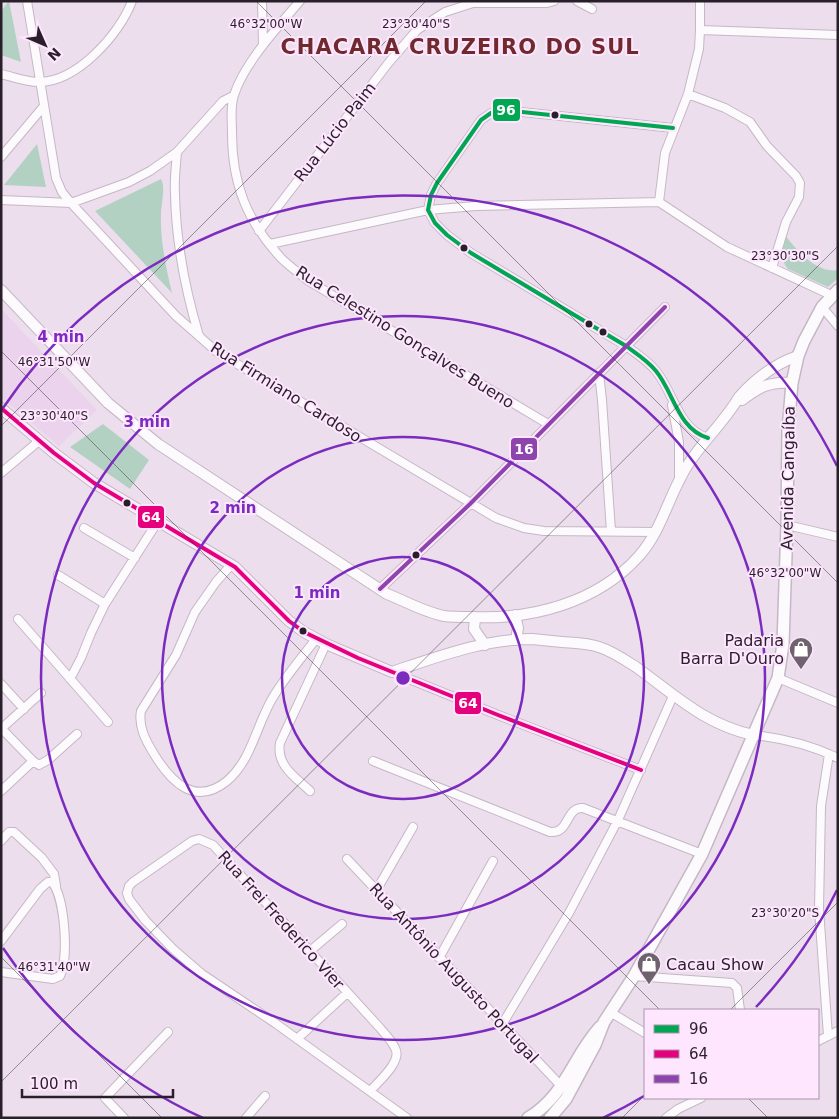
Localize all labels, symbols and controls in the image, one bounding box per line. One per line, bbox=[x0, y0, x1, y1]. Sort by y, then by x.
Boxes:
text: 46°32'00"W bbox=[230, 17, 302, 31]
text: 23°30'40"S bbox=[382, 17, 450, 31]
north arrow bbox=[20, 20, 70, 70]
district label: CHACARA CRUZEIRO DO SUL bbox=[280, 35, 640, 59]
text: N bbox=[44, 44, 64, 64]
street label: Rua Lúcio Paim bbox=[290, 78, 380, 186]
line badge: 96 bbox=[492, 98, 521, 122]
text: 96 bbox=[496, 102, 516, 118]
unlabelled marker bbox=[550, 110, 560, 120]
unlabelled marker bbox=[459, 243, 469, 253]
text: 23°30'30"S bbox=[751, 249, 819, 263]
street label: Rua Celestino Gonçalves Bueno bbox=[292, 262, 518, 412]
unlabelled marker bbox=[584, 319, 594, 329]
unlabelled marker bbox=[598, 327, 608, 337]
text: 4 min bbox=[37, 328, 85, 346]
street label: Rua Firmiano Cardoso bbox=[207, 338, 365, 446]
text: 46°31'50"W bbox=[18, 355, 90, 369]
street label: Avenida Cangaíba bbox=[777, 406, 799, 550]
text: 23°30'40"S bbox=[20, 409, 88, 423]
text: 3 min bbox=[123, 413, 171, 431]
line badge: 16 bbox=[510, 437, 538, 461]
text: 16 bbox=[514, 441, 534, 457]
unlabelled marker bbox=[122, 498, 132, 508]
text: 2 min bbox=[209, 499, 257, 517]
line badge: 64 bbox=[137, 505, 165, 529]
text: 64 bbox=[141, 509, 161, 525]
unlabelled marker bbox=[411, 550, 421, 560]
text: 46°32'00"W bbox=[749, 566, 821, 580]
text: 1 min bbox=[293, 584, 341, 602]
unlabelled marker bbox=[298, 626, 308, 636]
place label: Padaria Barra D'Ouro bbox=[680, 631, 784, 668]
shop icon: Padaria Barra D'Ouro bbox=[788, 636, 814, 670]
centre of rings bbox=[394, 669, 412, 687]
line badge: 64 bbox=[454, 691, 482, 715]
text: 64 bbox=[458, 695, 478, 711]
street label: Rua Frei Frederico Vier bbox=[214, 847, 348, 993]
street label: Rua Antônio Augusto Portugal bbox=[365, 879, 543, 1067]
text: 23°30'20"S bbox=[751, 906, 819, 920]
shop icon: Cacau Show bbox=[636, 951, 662, 985]
place label: Cacau Show bbox=[666, 955, 764, 974]
text: 46°31'40"W bbox=[18, 960, 90, 974]
legend bbox=[644, 1009, 819, 1099]
text: 96 bbox=[689, 1020, 708, 1038]
text: 64 bbox=[689, 1045, 708, 1063]
scale bar bbox=[22, 1066, 174, 1098]
text: 16 bbox=[689, 1070, 708, 1088]
text: 100 m bbox=[30, 1075, 78, 1093]

